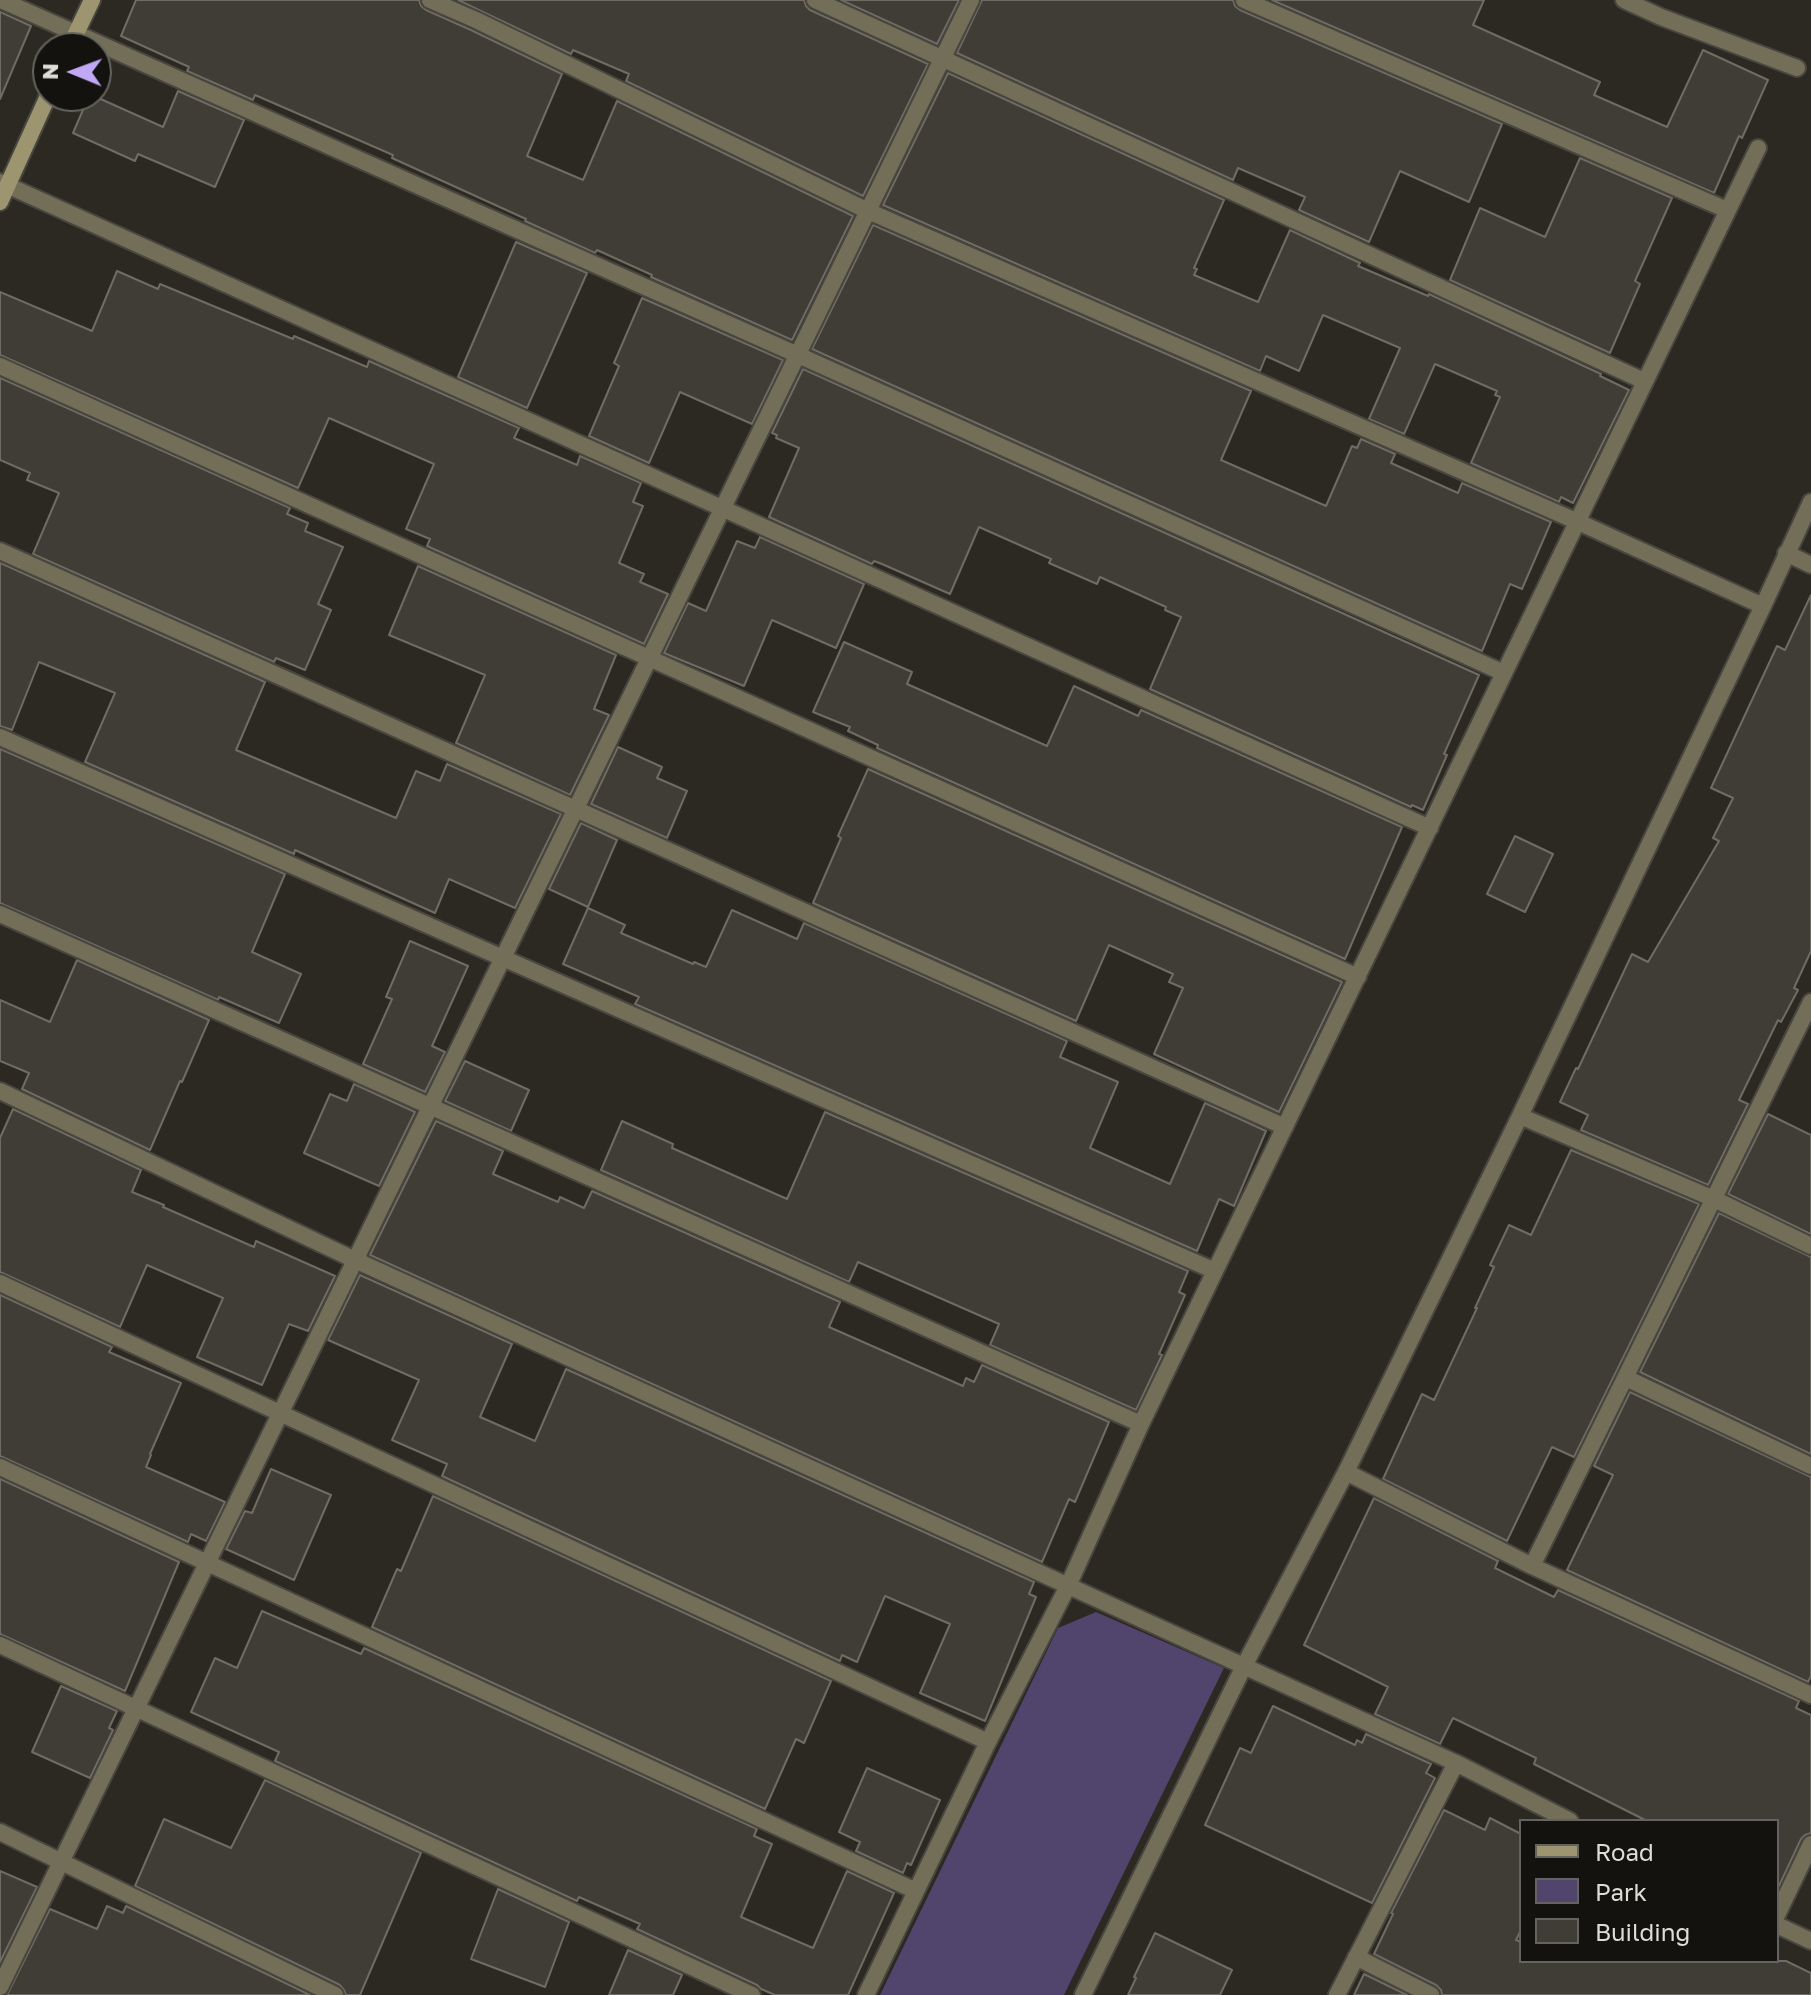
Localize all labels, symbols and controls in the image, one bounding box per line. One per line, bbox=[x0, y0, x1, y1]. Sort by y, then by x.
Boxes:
north arrow bbox=[32, 32, 112, 112]
text: N bbox=[36, 63, 63, 80]
legend bbox=[1519, 1819, 1779, 1963]
text: Road bbox=[1595, 1837, 1654, 1866]
text: Park bbox=[1595, 1877, 1647, 1906]
text: Building bbox=[1595, 1917, 1690, 1946]

